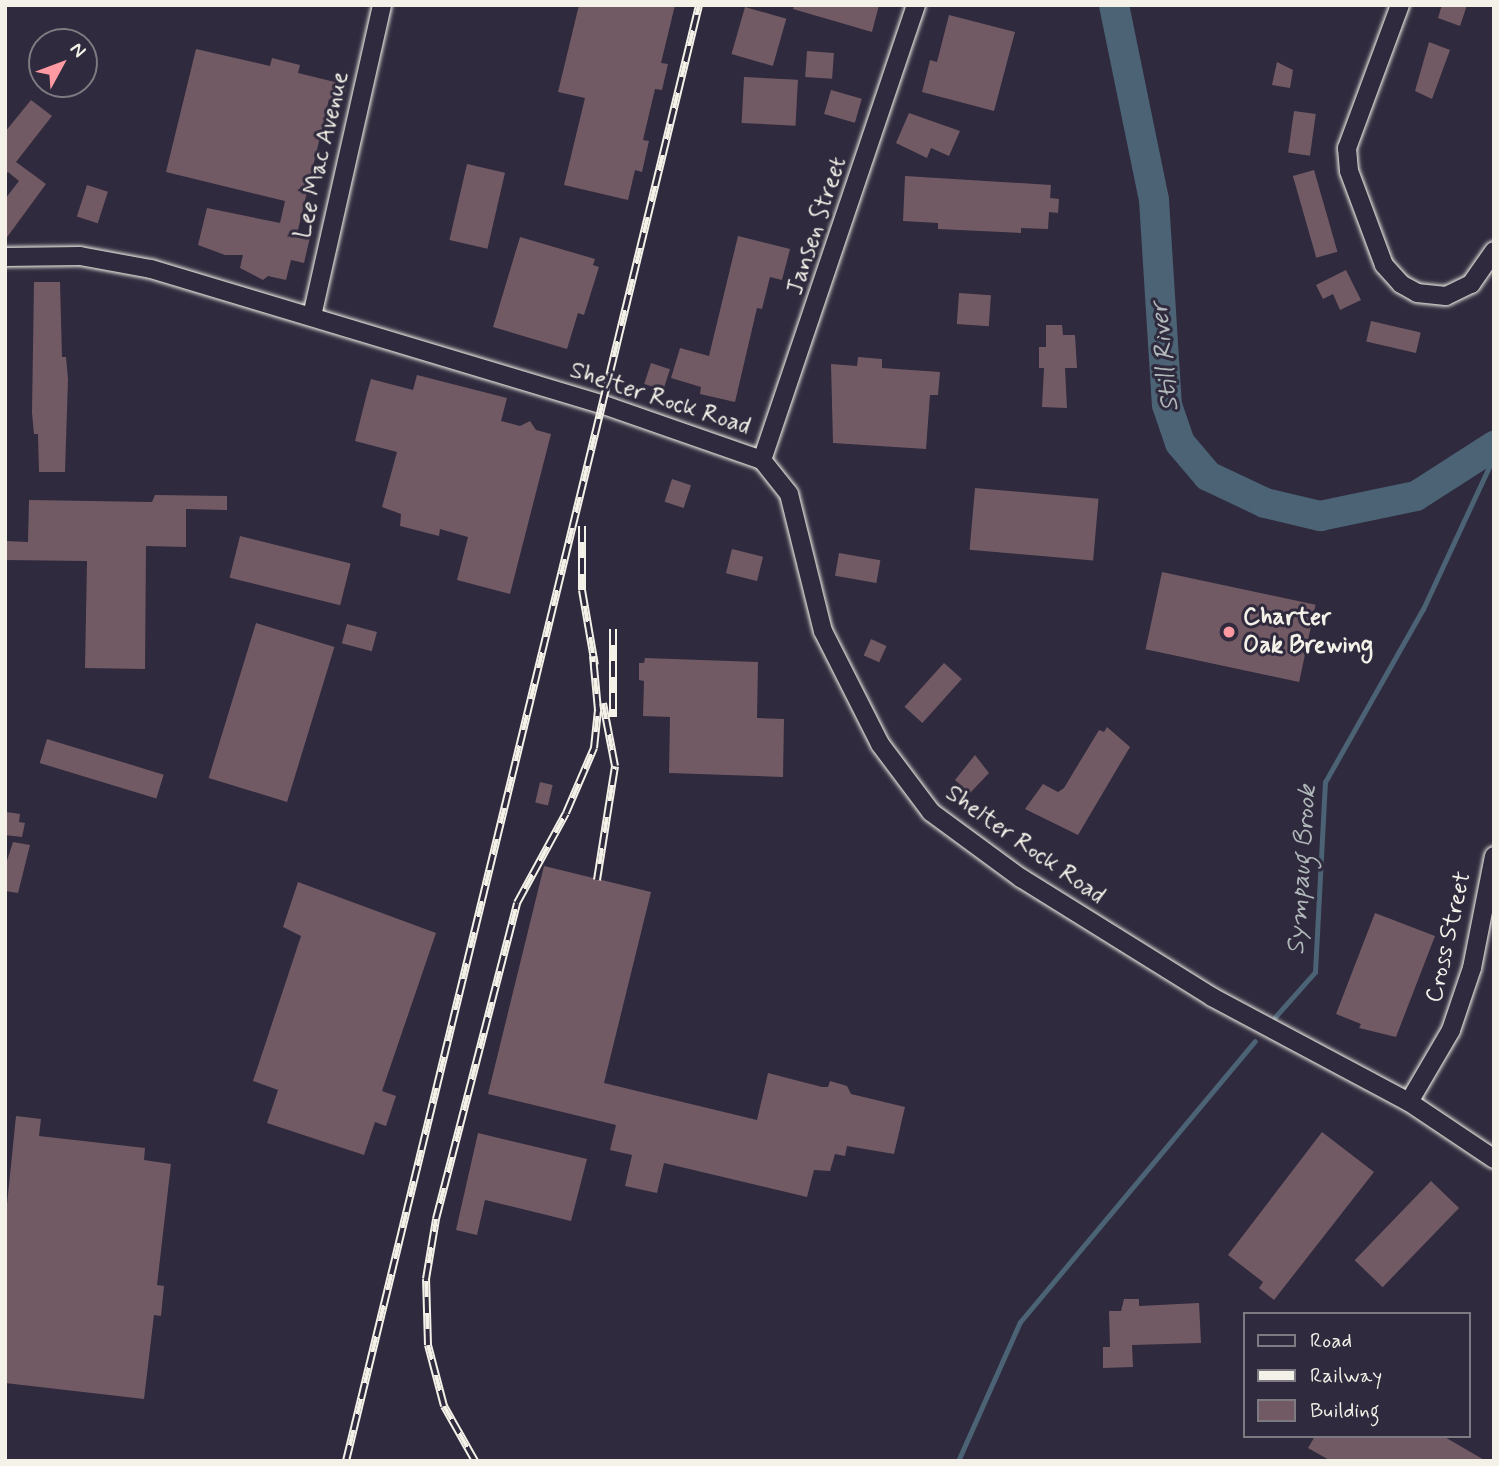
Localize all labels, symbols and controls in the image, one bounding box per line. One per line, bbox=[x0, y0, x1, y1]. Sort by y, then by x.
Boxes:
north arrow bbox=[28, 28, 98, 98]
text: N bbox=[64, 37, 91, 63]
street label: Lee Mac Avenue bbox=[289, 69, 355, 241]
street label: Jansen Street bbox=[781, 151, 853, 301]
water label: Still River bbox=[1145, 301, 1187, 413]
street label: Shelter Rock Road bbox=[567, 357, 753, 441]
place label: Charter Oak Brewing bbox=[1243, 604, 1373, 660]
marker: Charter Oak Brewing bbox=[1221, 624, 1237, 640]
street label: Shelter Rock Road bbox=[941, 780, 1109, 910]
water label: Sympaug Brook bbox=[1282, 784, 1324, 956]
street label: Cross Street bbox=[1420, 869, 1478, 1005]
legend bbox=[1244, 1312, 1471, 1438]
text: Road bbox=[1310, 1327, 1352, 1355]
text: Railway bbox=[1310, 1362, 1382, 1390]
text: Building bbox=[1310, 1397, 1380, 1425]

